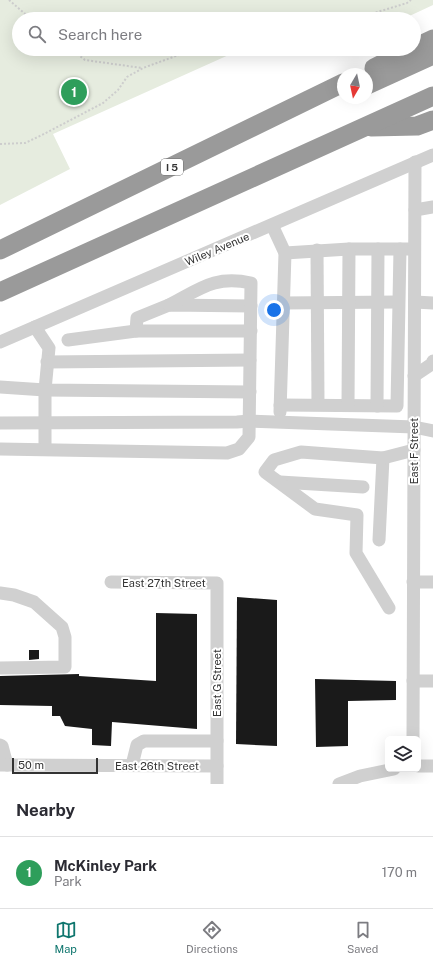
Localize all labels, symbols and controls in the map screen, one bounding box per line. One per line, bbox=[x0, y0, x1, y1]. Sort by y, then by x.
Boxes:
search box bbox=[12, 12, 421, 56]
icon: search bbox=[26, 23, 48, 45]
text: Search here bbox=[58, 26, 142, 43]
north arrow bbox=[337, 68, 373, 104]
pin: 1 bbox=[61, 77, 87, 107]
road number: I 5 bbox=[161, 159, 183, 175]
street label: Wiley Avenue bbox=[183, 230, 251, 268]
your location bbox=[264, 300, 284, 320]
street label: East F Street bbox=[408, 418, 420, 484]
street label: East 27th Street bbox=[122, 577, 206, 589]
street label: East G Street bbox=[211, 649, 223, 717]
map controls bbox=[385, 736, 421, 772]
button: layers bbox=[385, 736, 421, 772]
scale bar bbox=[12, 756, 98, 775]
text: 50 m bbox=[18, 759, 44, 771]
street label: East 26th Street bbox=[115, 760, 199, 772]
text: Nearby bbox=[16, 800, 75, 820]
text: McKinley Park bbox=[54, 857, 157, 874]
text: 1 bbox=[26, 865, 32, 880]
text: 170 m bbox=[382, 865, 417, 880]
text: Park bbox=[54, 874, 82, 889]
tab: Map bbox=[55, 919, 77, 955]
tab: Directions bbox=[186, 919, 238, 955]
tab: Saved bbox=[347, 919, 378, 955]

